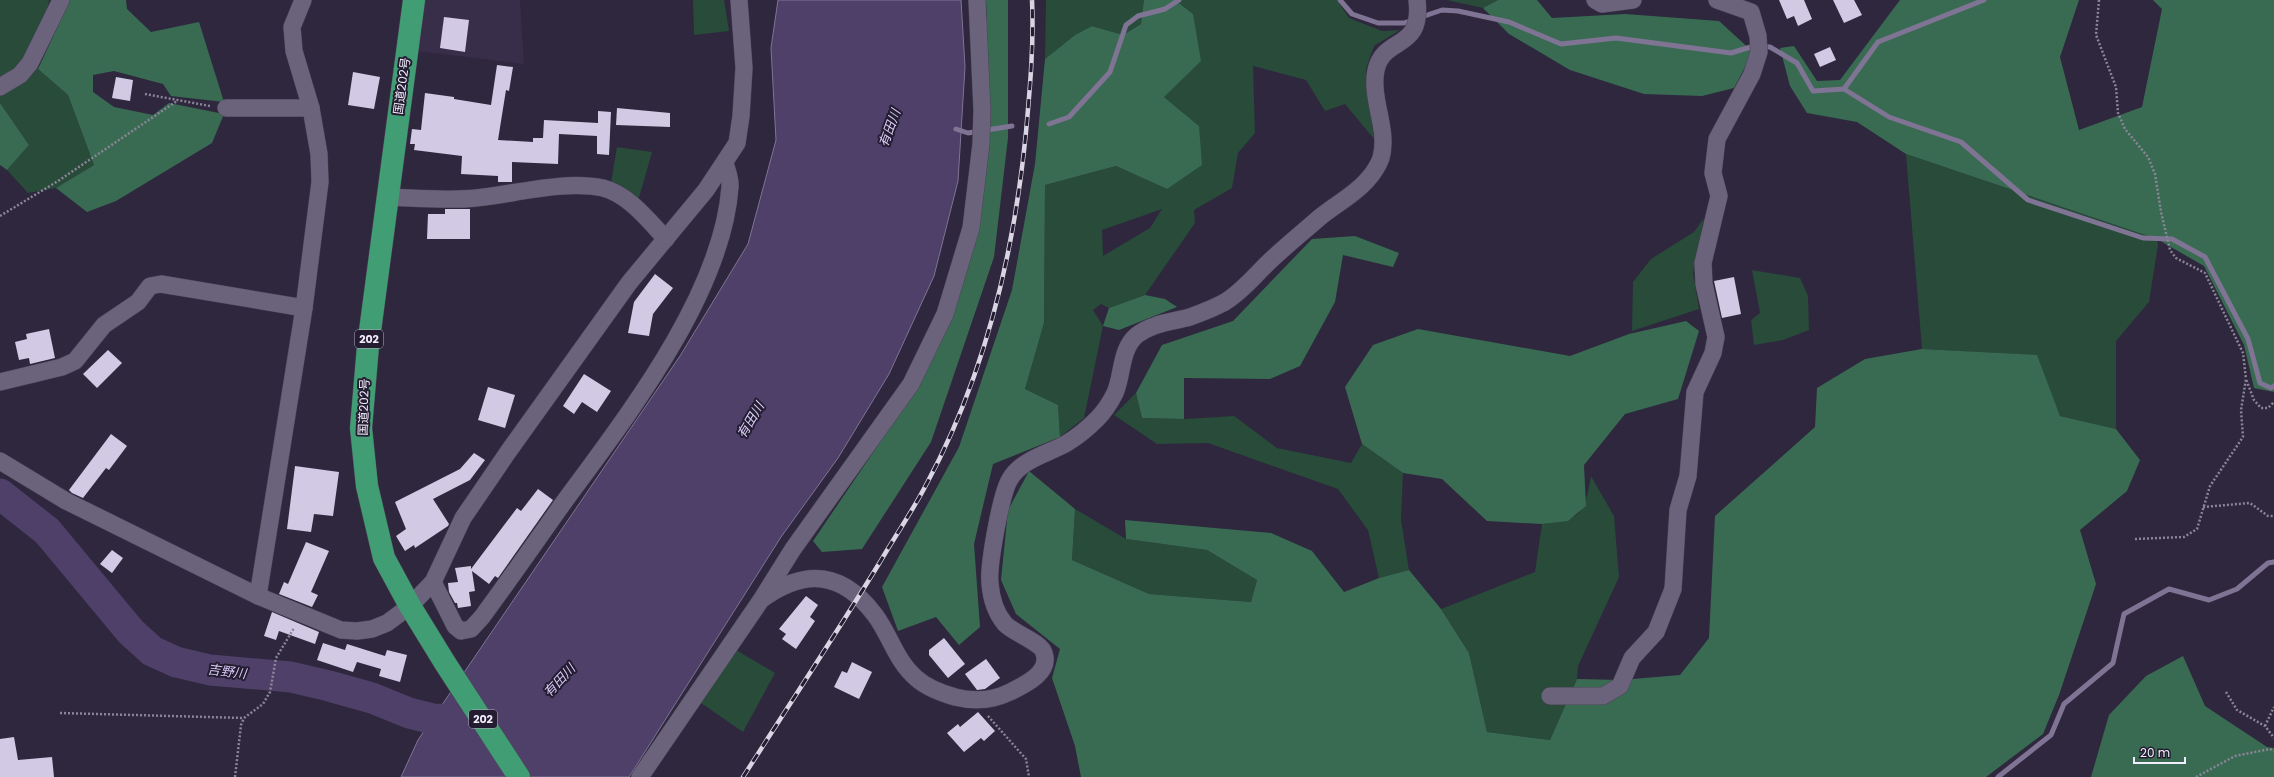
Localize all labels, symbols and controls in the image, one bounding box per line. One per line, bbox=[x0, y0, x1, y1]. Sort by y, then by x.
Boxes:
street label: 国道202号 bbox=[389, 56, 414, 116]
water label: 有田川 bbox=[874, 105, 906, 150]
road number: 202 bbox=[355, 330, 383, 348]
street label: 国道202号 bbox=[354, 378, 373, 436]
water label: 有田川 bbox=[732, 397, 770, 442]
water label: 有田川 bbox=[539, 658, 581, 701]
water label: 吉野川 bbox=[206, 660, 249, 684]
road number: 202 bbox=[469, 710, 497, 728]
scale bar bbox=[2134, 739, 2185, 765]
text: 20 m bbox=[2140, 744, 2170, 761]

